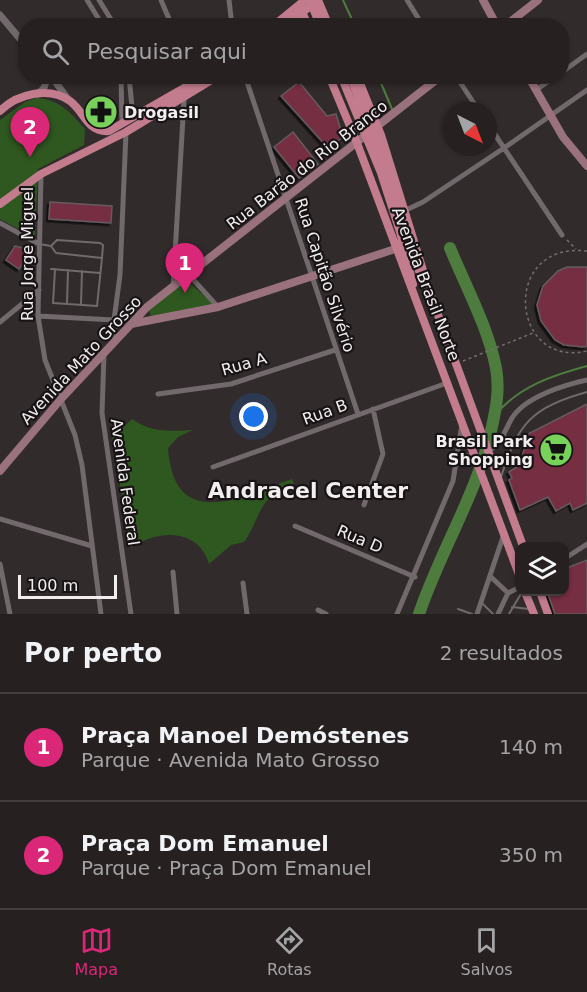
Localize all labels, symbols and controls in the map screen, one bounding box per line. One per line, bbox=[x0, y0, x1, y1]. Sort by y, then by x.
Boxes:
search box bbox=[18, 18, 569, 84]
icon: search bbox=[39, 35, 72, 68]
text: Pesquisar aqui bbox=[87, 39, 247, 64]
pharmacy icon: Drogasil bbox=[83, 94, 119, 130]
street label: Rua Barão do Rio Branco bbox=[223, 96, 391, 234]
north arrow bbox=[443, 102, 497, 156]
place label: Drogasil bbox=[124, 103, 199, 122]
pin: 2 bbox=[10, 108, 50, 157]
street label: Rua Jorge Miguel bbox=[18, 187, 37, 321]
street label: Rua Capitão Silvério bbox=[291, 195, 359, 355]
street label: Avenida Brasil Norte bbox=[388, 204, 464, 364]
pin: 1 bbox=[166, 244, 204, 293]
street label: Avenida Mato Grosso bbox=[17, 292, 145, 428]
street label: Rua A bbox=[219, 348, 269, 380]
street label: Rua B bbox=[300, 395, 350, 429]
your location bbox=[239, 402, 268, 431]
street label: Avenida Federal bbox=[107, 417, 143, 547]
place label: Brasil Park Shopping bbox=[435, 432, 533, 469]
supermarket icon: Brasil Park Shopping bbox=[538, 432, 574, 468]
district label: Andracel Center bbox=[208, 478, 408, 503]
street label: Rua D bbox=[334, 521, 386, 557]
map controls bbox=[515, 542, 569, 596]
button: layers bbox=[515, 542, 569, 596]
scale bar bbox=[18, 572, 117, 600]
text: 100 m bbox=[27, 576, 78, 595]
text: Por perto bbox=[24, 638, 162, 668]
text: 2 resultados bbox=[440, 641, 563, 665]
text: Praça Manoel Demóstenes bbox=[81, 723, 409, 748]
text: 1 bbox=[37, 735, 50, 759]
text: 140 m bbox=[499, 735, 563, 759]
text: Parque · Avenida Mato Grosso bbox=[81, 748, 380, 772]
text: Praça Dom Emanuel bbox=[81, 831, 329, 856]
text: 2 bbox=[37, 843, 50, 867]
text: 350 m bbox=[499, 843, 563, 867]
text: Parque · Praça Dom Emanuel bbox=[81, 856, 372, 880]
tab: Mapa bbox=[74, 924, 118, 979]
tab: Rotas bbox=[267, 924, 312, 979]
tab: Salvos bbox=[461, 924, 513, 979]

